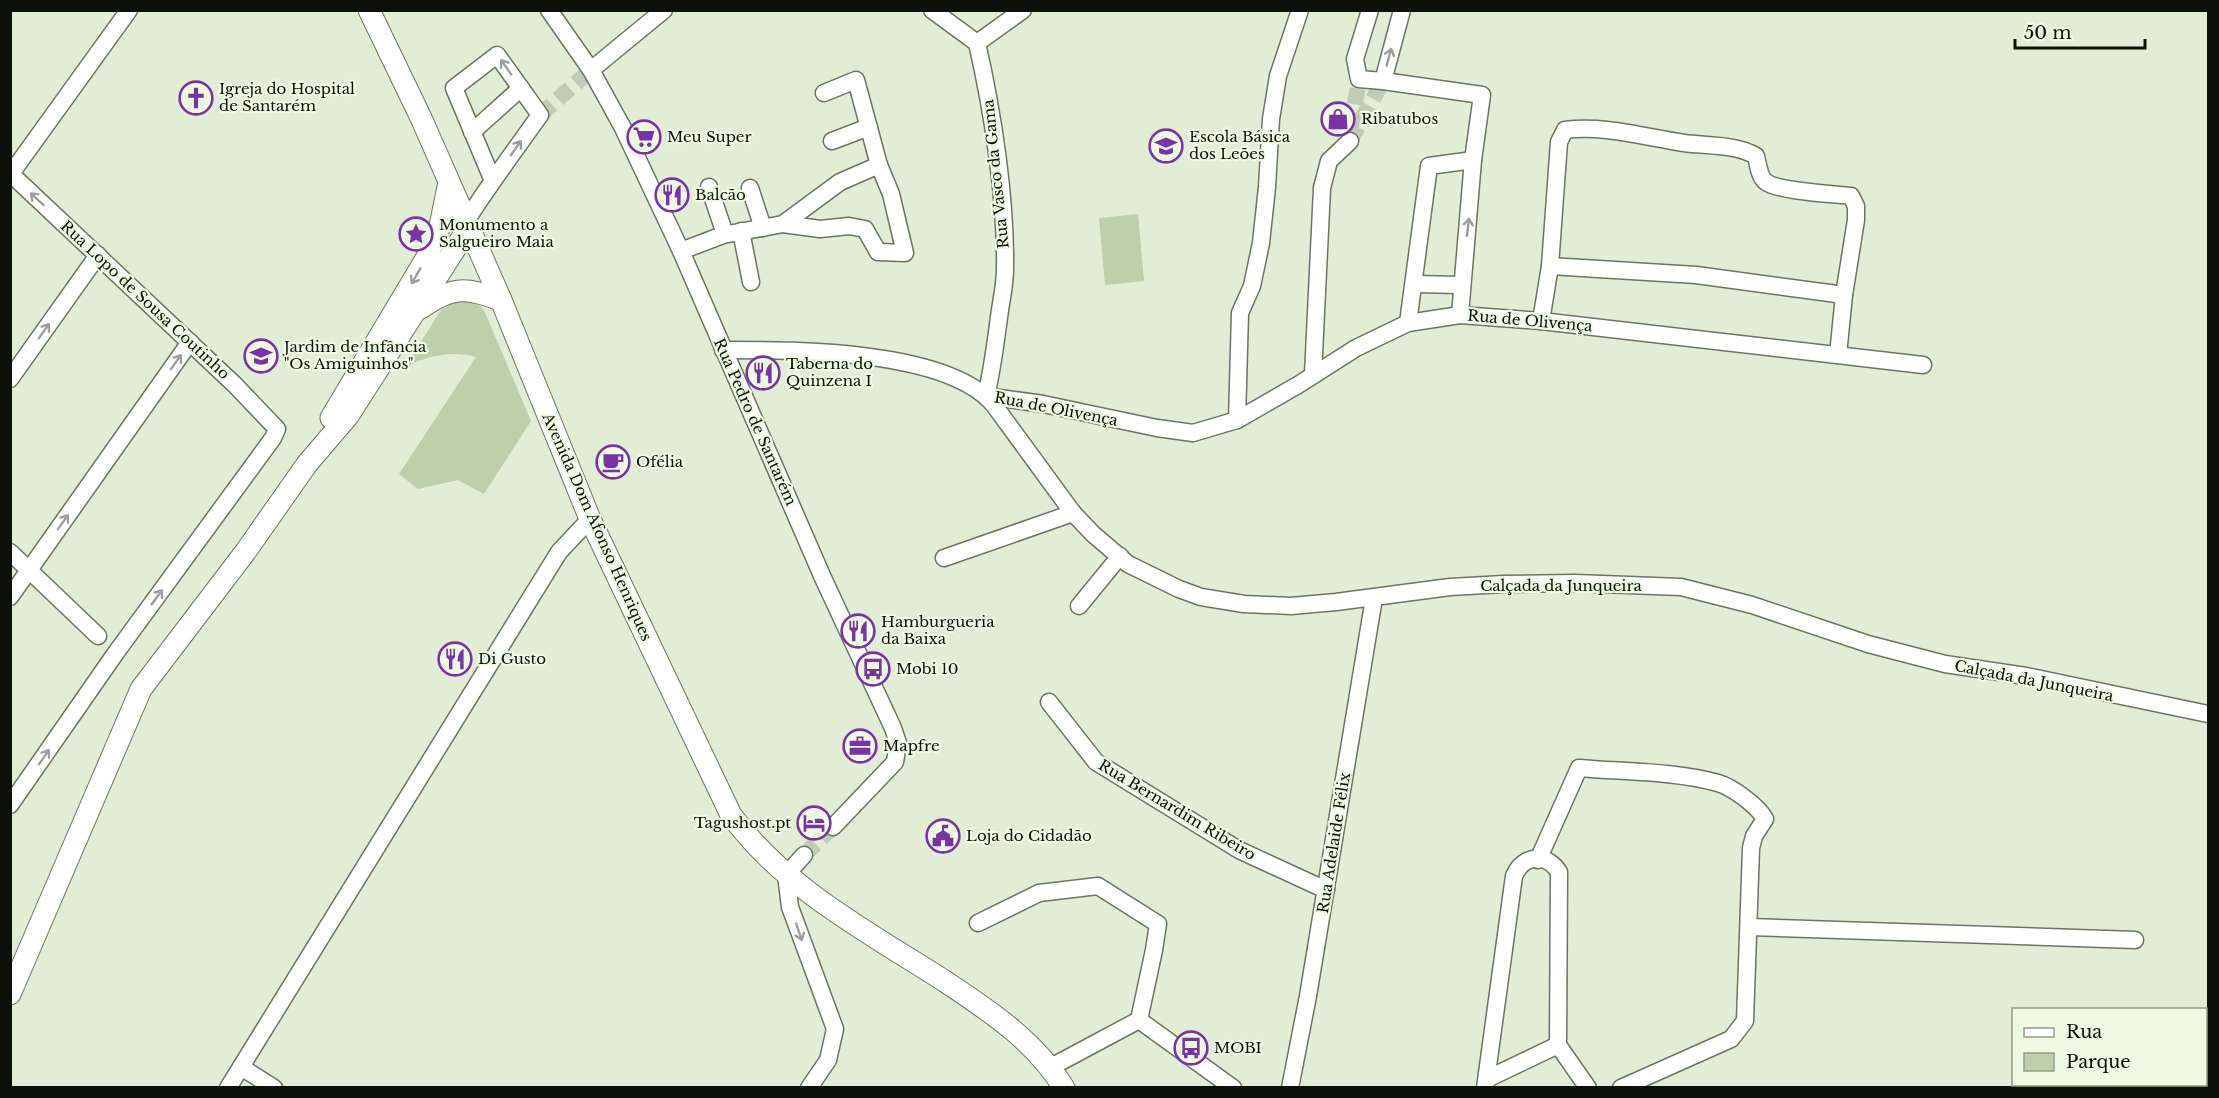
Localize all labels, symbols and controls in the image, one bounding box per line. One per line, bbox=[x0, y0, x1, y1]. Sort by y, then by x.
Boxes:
scale bar bbox=[2015, 12, 2146, 50]
text: 50 m bbox=[2024, 22, 2072, 44]
one-way arrow bbox=[1384, 48, 1395, 67]
one-way arrow bbox=[500, 60, 512, 76]
place label: Igreja do Hospital de Santarém bbox=[219, 79, 355, 115]
church icon: Igreja do Hospital de Santarém bbox=[178, 80, 214, 116]
street label: Rua Vasco da Gama bbox=[978, 98, 1013, 249]
shop icon: Ribatubos bbox=[1320, 101, 1356, 137]
place label: Ribatubos bbox=[1361, 109, 1438, 128]
supermarket icon: Meu Super bbox=[626, 119, 662, 155]
place label: Meu Super bbox=[667, 127, 752, 146]
place label: Escola Básica dos Leões bbox=[1189, 127, 1291, 163]
school or university icon: Escola Básica dos Leões bbox=[1148, 128, 1184, 164]
one-way arrow bbox=[510, 141, 522, 157]
restaurant icon: Balcão bbox=[654, 177, 690, 213]
place label: Balcão bbox=[695, 185, 746, 204]
one-way arrow bbox=[30, 192, 45, 206]
place label: Monumento a Salgueiro Maia bbox=[439, 215, 554, 251]
street label: Rua Lopo de Sousa Coutinho bbox=[57, 216, 234, 383]
place icon: Monumento a Salgueiro Maia bbox=[398, 216, 434, 252]
one-way arrow bbox=[1463, 218, 1474, 237]
one-way arrow bbox=[410, 267, 422, 284]
street label: Rua de Olivença bbox=[1467, 306, 1594, 335]
one-way arrow bbox=[38, 324, 50, 340]
street label: Rua Pedro de Santarém bbox=[710, 335, 801, 508]
place label: Jardim de Infância "Os Amiguinhos" bbox=[282, 337, 427, 373]
school or university icon: Jardim de Infância "Os Amiguinhos" bbox=[243, 338, 279, 374]
place label: Taberna do Quinzena I bbox=[786, 354, 873, 390]
one-way arrow bbox=[170, 355, 182, 371]
restaurant icon: Taberna do Quinzena I bbox=[745, 355, 781, 391]
street label: Rua de Olivença bbox=[993, 387, 1120, 430]
street label: Avenida Dom Afonso Henriques bbox=[538, 409, 657, 644]
cafe icon: Ofélia bbox=[595, 444, 631, 480]
place label: Ofélia bbox=[636, 452, 684, 471]
one-way arrow bbox=[57, 514, 70, 530]
street label: Calçada da Junqueira bbox=[1480, 576, 1643, 595]
one-way arrow bbox=[150, 590, 163, 606]
place label: Hamburgueria da Baixa bbox=[881, 612, 995, 648]
restaurant icon: Hamburgueria da Baixa bbox=[840, 613, 876, 649]
restaurant icon: Di Gusto bbox=[437, 641, 473, 677]
place label: Di Gusto bbox=[478, 649, 546, 668]
bus stop icon: Mobi 10 bbox=[855, 651, 891, 687]
street label: Calçada da Junqueira bbox=[1953, 656, 2116, 705]
place label: Mobi 10 bbox=[896, 659, 958, 678]
office icon: Mapfre bbox=[842, 728, 878, 764]
place label: Mapfre bbox=[883, 736, 940, 755]
one-way arrow bbox=[38, 749, 50, 765]
street label: Rua Bernardim Ribeiro bbox=[1095, 755, 1260, 864]
street label: Rua Adelaide Félix bbox=[1313, 771, 1354, 915]
hotel icon: Tagushost.pt bbox=[796, 805, 832, 841]
place label: Tagushost.pt bbox=[694, 813, 791, 832]
public building icon: Loja do Cidadão bbox=[925, 818, 961, 854]
place label: Loja do Cidadão bbox=[966, 826, 1092, 845]
one-way arrow bbox=[795, 922, 806, 941]
legend bbox=[2012, 1008, 2207, 1086]
text: Rua bbox=[2066, 1021, 2102, 1043]
bus stop icon: MOBI bbox=[1173, 1030, 1209, 1066]
place label: MOBI bbox=[1214, 1038, 1262, 1057]
text: Parque bbox=[2066, 1051, 2131, 1073]

